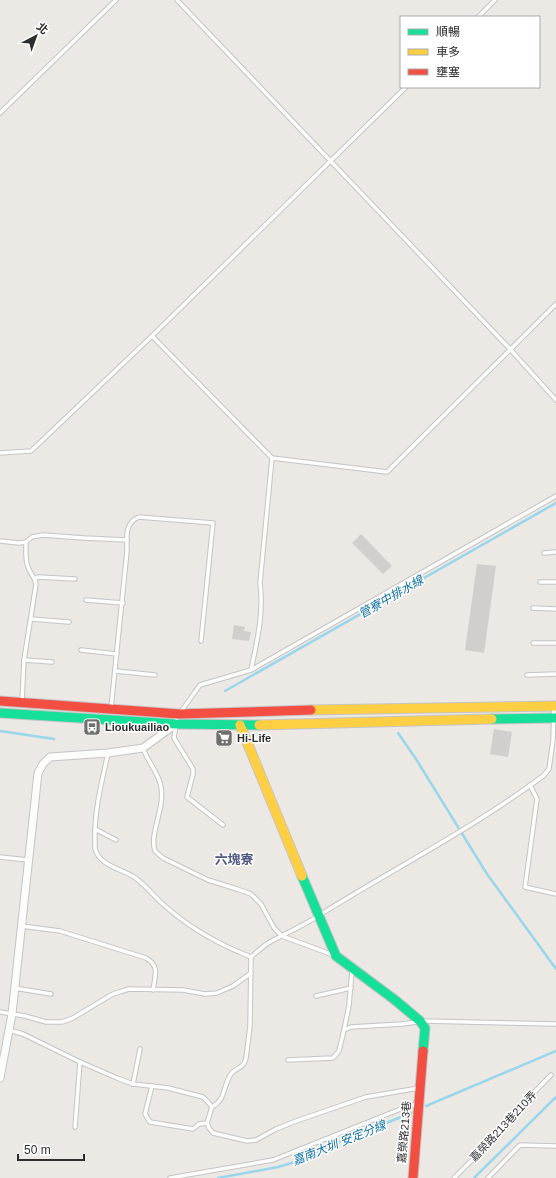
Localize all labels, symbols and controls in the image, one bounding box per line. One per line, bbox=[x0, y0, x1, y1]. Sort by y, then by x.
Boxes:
north arrow bbox=[16, 16, 56, 56]
legend bbox=[400, 16, 540, 88]
text: 北 bbox=[34, 20, 51, 37]
text: 順暢 bbox=[436, 25, 460, 39]
text: 車多 bbox=[436, 45, 460, 59]
text: 壅塞 bbox=[436, 65, 460, 79]
water label: 管寮中排水線 bbox=[356, 572, 427, 621]
bus stop icon: Lioukuailiao bbox=[82, 717, 102, 737]
place label: Lioukuailiao bbox=[105, 721, 169, 733]
supermarket icon: Hi-Life bbox=[214, 728, 234, 748]
place label: Hi-Life bbox=[237, 732, 271, 744]
district label: 六塊寮 bbox=[214, 852, 254, 867]
street label: 嘉榮路213巷210弄 bbox=[467, 1088, 539, 1164]
street label: 嘉榮路213巷 bbox=[395, 1100, 413, 1164]
water label: 嘉南大圳 安定分線 bbox=[290, 1117, 390, 1168]
scale bar bbox=[18, 1136, 84, 1162]
text: 50 m bbox=[24, 1143, 51, 1157]

